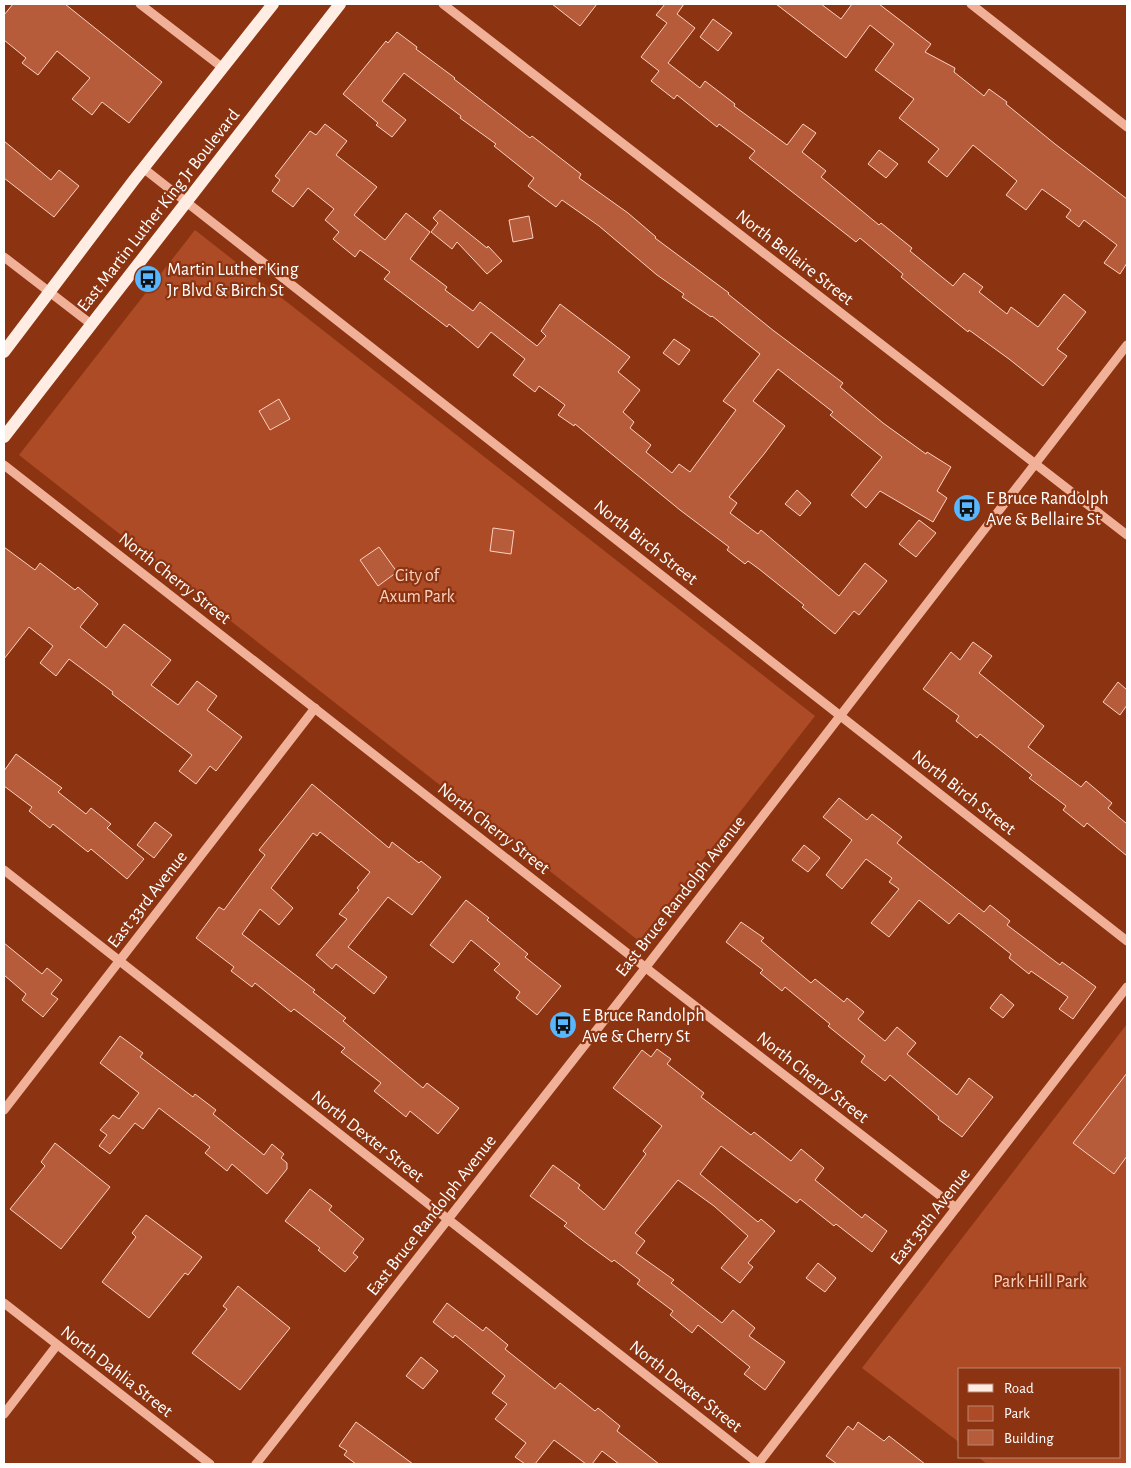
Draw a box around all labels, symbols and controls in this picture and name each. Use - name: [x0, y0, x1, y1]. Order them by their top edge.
- street label: East Martin Luther King Jr Boulevard: [74, 106, 243, 315]
- street label: North Bellaire Street: [732, 207, 857, 309]
- place label: Martin Luther King Jr Blvd & Birch St: [167, 261, 299, 300]
- bus stop icon: Martin Luther King Jr Blvd & Birch St: [133, 264, 163, 294]
- place label: E Bruce Randolph Ave & Bellaire St: [986, 490, 1109, 529]
- bus stop icon: E Bruce Randolph Ave & Bellaire St: [952, 493, 982, 523]
- street label: North Birch Street: [590, 497, 701, 589]
- street label: North Cherry Street: [115, 530, 234, 628]
- park label: City of Axum Park: [379, 567, 456, 606]
- street label: North Birch Street: [908, 747, 1019, 839]
- street label: North Cherry Street: [434, 780, 553, 878]
- street label: East Bruce Randolph Avenue: [613, 813, 749, 980]
- street label: East 33rd Avenue: [105, 848, 191, 951]
- place label: E Bruce Randolph Ave & Cherry St: [582, 1007, 705, 1046]
- bus stop icon: E Bruce Randolph Ave & Cherry St: [548, 1010, 578, 1040]
- street label: North Cherry Street: [753, 1029, 872, 1127]
- street label: North Dexter Street: [308, 1087, 427, 1186]
- street label: East Bruce Randolph Avenue: [364, 1132, 500, 1299]
- street label: East 35th Avenue: [888, 1165, 974, 1268]
- park label: Park Hill Park: [993, 1273, 1088, 1291]
- street label: North Dahlia Street: [57, 1323, 176, 1421]
- street label: North Dexter Street: [626, 1337, 745, 1436]
- legend: [958, 1368, 1121, 1458]
- text: Road: [1004, 1381, 1034, 1396]
- text: Park: [1004, 1406, 1030, 1421]
- text: Building: [1004, 1431, 1054, 1446]

